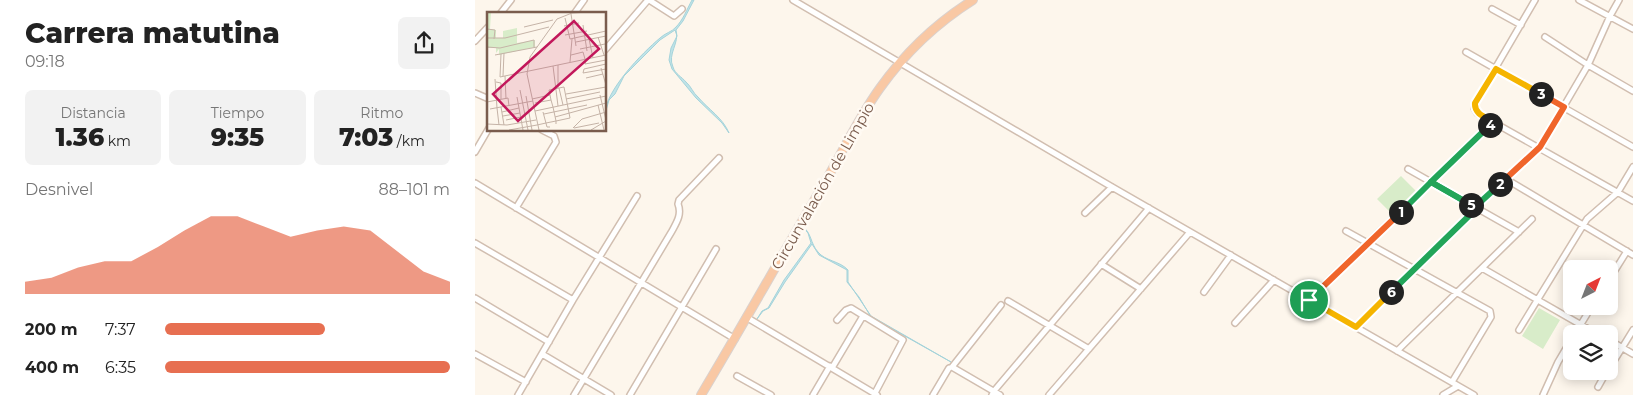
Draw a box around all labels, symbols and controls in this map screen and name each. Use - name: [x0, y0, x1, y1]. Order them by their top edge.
- inset map: [487, 12, 606, 131]
- text: Carrera matutina: [25, 16, 280, 50]
- button: share: [398, 17, 450, 69]
- text: 09:18: [25, 52, 65, 71]
- pin: 3: [1529, 82, 1553, 106]
- text: 3: [1537, 85, 1546, 103]
- street label: Circunvalación de Limpio: [767, 99, 878, 273]
- text: Distancia: [61, 104, 126, 122]
- text: Tiempo: [211, 104, 264, 122]
- text: Ritmo: [360, 104, 403, 122]
- pin: 4: [1477, 112, 1503, 138]
- text: 4: [1486, 116, 1495, 134]
- text: 1.36: [55, 122, 104, 152]
- text: 9:35: [211, 122, 264, 152]
- text: 7:03: [339, 122, 393, 152]
- text: km: [104, 132, 131, 150]
- text: /km: [393, 132, 425, 150]
- pin: 2: [1487, 172, 1513, 196]
- text: 2: [1496, 175, 1505, 193]
- text: Desnivel: [25, 180, 93, 199]
- text: 88–101 m: [379, 180, 450, 199]
- pin: 5: [1459, 192, 1483, 218]
- text: 5: [1467, 196, 1476, 214]
- pin: 1: [1389, 200, 1413, 224]
- text: 1: [1399, 203, 1404, 221]
- north arrow: [1563, 260, 1617, 315]
- map controls: [1563, 260, 1618, 380]
- pin: [1288, 279, 1330, 321]
- pin: 6: [1379, 280, 1403, 304]
- text: 6: [1387, 283, 1396, 301]
- icon: arrive: [1295, 286, 1323, 314]
- text: 200 m: [25, 320, 77, 339]
- text: 7:37: [105, 320, 136, 339]
- button: layers: [1563, 325, 1618, 380]
- text: 400 m: [25, 358, 79, 377]
- text: 6:35: [105, 358, 136, 377]

